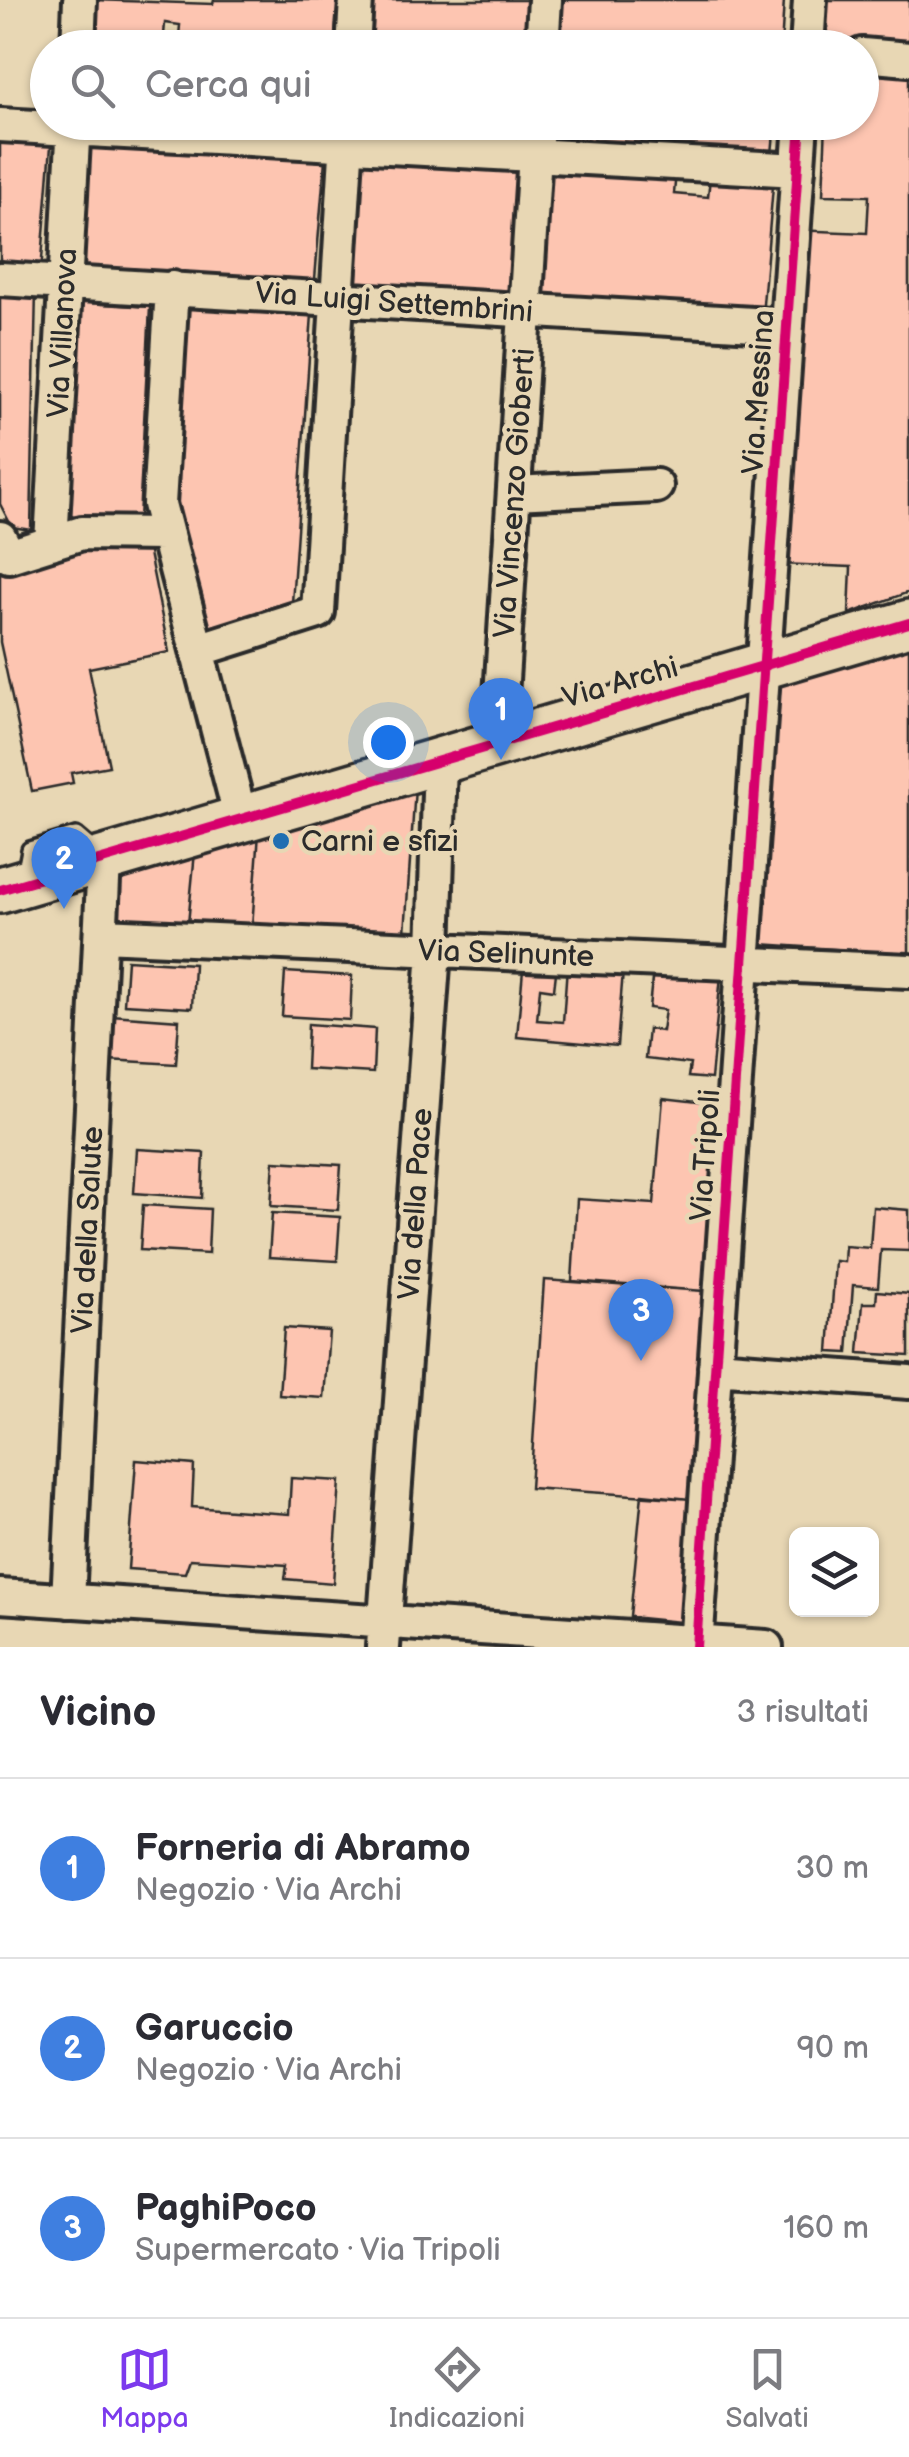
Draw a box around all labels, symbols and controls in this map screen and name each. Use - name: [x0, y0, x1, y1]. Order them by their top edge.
- search box: [30, 30, 879, 140]
- icon: search: [65, 58, 120, 113]
- text: Cerca qui: [145, 63, 312, 108]
- street label: Via Villanova: [41, 247, 85, 419]
- street label: Via Luigi Settembrini: [254, 275, 534, 331]
- street label: Via Messina: [735, 309, 783, 476]
- street label: Via Vincenzo Gioberti: [487, 347, 543, 639]
- street label: Via Archi: [558, 649, 682, 717]
- pin: 1: [468, 678, 534, 760]
- your location: [363, 717, 414, 768]
- place label: Carni e sfizi: [301, 824, 459, 860]
- pin: 2: [32, 826, 96, 909]
- marker: Carni e sfizi: [270, 830, 292, 852]
- street label: Via Selinunte: [417, 933, 595, 975]
- street label: Via Tripoli: [683, 1088, 729, 1222]
- street label: Via della Pace: [391, 1107, 441, 1301]
- street label: Via della Salute: [65, 1125, 111, 1335]
- pin: 3: [608, 1278, 674, 1361]
- map controls: [789, 1527, 879, 1617]
- button: layers: [789, 1527, 879, 1617]
- text: Vicino: [40, 1687, 156, 1738]
- text: 3 risultati: [737, 1693, 869, 1732]
- text: Forneria di Abramo: [135, 1826, 471, 1871]
- text: 1: [66, 1849, 79, 1888]
- text: 30 m: [795, 1849, 869, 1888]
- text: Negozio · Via Archi: [135, 1871, 402, 1910]
- text: Garuccio: [135, 2006, 294, 2051]
- text: 2: [63, 2029, 82, 2068]
- text: 90 m: [797, 2029, 869, 2068]
- text: Negozio · Via Archi: [135, 2051, 402, 2090]
- text: PaghiPoco: [135, 2186, 317, 2231]
- text: 3: [63, 2209, 82, 2248]
- text: 160 m: [783, 2209, 869, 2248]
- text: Supermercato · Via Tripoli: [135, 2231, 501, 2270]
- tab: Mappa: [100, 2342, 189, 2435]
- tab: Indicazioni: [389, 2342, 525, 2435]
- tab: Salvati: [726, 2342, 809, 2435]

